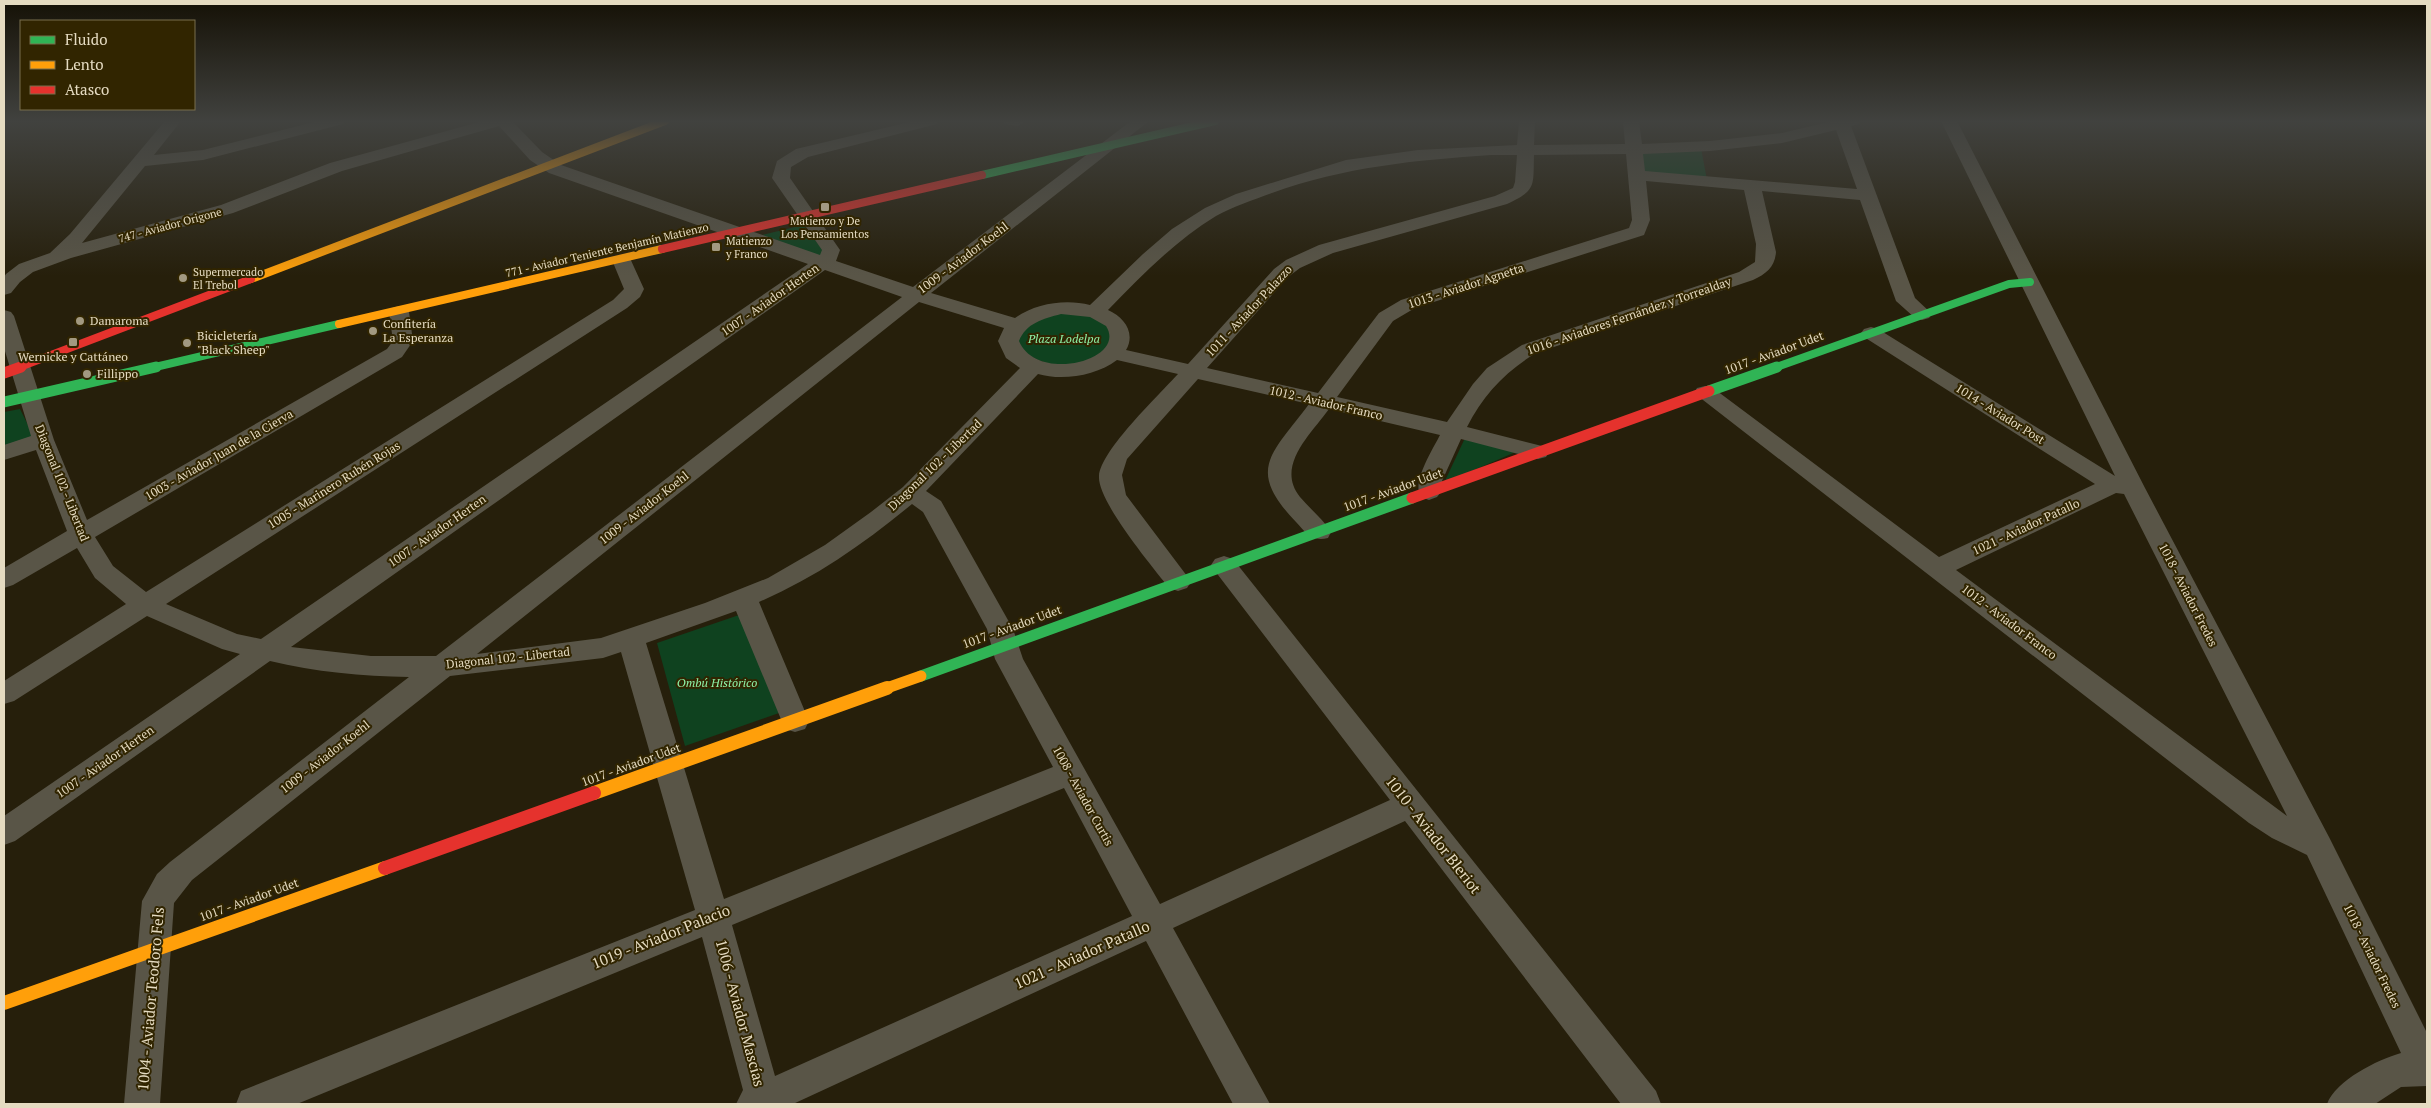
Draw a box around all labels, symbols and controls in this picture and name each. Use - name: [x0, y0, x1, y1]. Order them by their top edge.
- legend: [20, 20, 195, 110]
- text: Fluido: [65, 29, 107, 49]
- text: Lento: [65, 54, 104, 74]
- text: Atasco: [65, 79, 109, 99]
- marker: Matienzo y De Los Pensamientos: [819, 201, 831, 213]
- street label: 747 - Aviador Origone: [117, 204, 224, 246]
- place label: Matienzo y De Los Pensamientos: [781, 214, 869, 241]
- street label: 1009 - Aviador Koehl: [914, 218, 1011, 297]
- street label: 771 - Aviador Teniente Benjamín Matienzo: [504, 220, 710, 280]
- place label: Matienzo y Franco: [725, 234, 772, 261]
- marker: Matienzo y Franco: [710, 241, 722, 253]
- street label: 1007 - Aviador Herten: [718, 260, 822, 339]
- street label: 1013 - Aviador Agnetta: [1406, 260, 1526, 311]
- street label: 1011 - Aviador Palazzo: [1202, 261, 1295, 360]
- place label: Supermercado El Trebol: [193, 265, 263, 292]
- marker: Supermercado El Trebol: [177, 272, 189, 284]
- street label: 1016 - Aviadores Fernández y Torrealday: [1525, 273, 1734, 358]
- place label: Damaroma: [90, 313, 149, 328]
- marker: Damaroma: [74, 315, 86, 327]
- place label: Confitería La Esperanza: [383, 316, 453, 345]
- marker: Confitería La Esperanza: [367, 325, 379, 337]
- street label: 1017 - Aviador Udet: [1722, 327, 1826, 377]
- place label: Bicicletería "Black Sheep": [197, 328, 270, 357]
- park label: Plaza Lodelpa: [1027, 331, 1100, 346]
- marker: Wernicke y Cattáneo: [67, 336, 79, 348]
- marker: Bicicletería "Black Sheep": [181, 337, 193, 349]
- place label: Wernicke y Cattáneo: [18, 349, 128, 364]
- place label: Fillippo: [97, 366, 139, 381]
- marker: Fillippo: [81, 368, 93, 380]
- street label: 1014 - Aviador Post: [1953, 380, 2048, 447]
- street label: 1012 - Aviador Franco: [1268, 382, 1384, 423]
- street label: 1003 - Aviador Juan de la Cierva: [142, 406, 296, 503]
- street label: Diagonal 102 - Libertad: [885, 416, 985, 513]
- street label: Diagonal 102 - Libertad: [32, 422, 93, 544]
- street label: 1005 - Marinero Rubén Rojas: [265, 438, 403, 532]
- street label: 1017 - Aviador Udet: [1341, 464, 1445, 514]
- street label: 1009 - Aviador Koehl: [596, 468, 692, 547]
- street label: 1007 - Aviador Herten: [385, 491, 489, 570]
- street label: 1021 - Aviador Patallo: [1970, 495, 2082, 558]
- street label: 1018 - Aviador Fredes: [2156, 540, 2221, 649]
- street label: 1012 - Aviador Franco: [1959, 581, 2060, 663]
- street label: 1017 - Aviador Udet: [960, 601, 1064, 651]
- street label: Diagonal 102 - Libertad: [445, 643, 571, 671]
- park label: Ombú Histórico: [677, 675, 757, 690]
- street label: 1009 - Aviador Koehl: [277, 717, 373, 796]
- street label: 1007 - Aviador Herten: [53, 722, 157, 801]
- street label: 1017 - Aviador Udet: [579, 739, 683, 789]
- street label: 1008 - Aviador Curtis: [1050, 743, 1117, 848]
- street label: 1010 - Aviador Bleriot: [1381, 771, 1486, 898]
- street label: 1017 - Aviador Udet: [197, 874, 301, 924]
- street label: 1019 - Aviador Palacio: [589, 899, 733, 973]
- street label: 1018 - Aviador Fredes: [2341, 901, 2404, 1010]
- street label: 1004 - Aviador Teodoro Fels: [132, 906, 168, 1092]
- street label: 1021 - Aviador Patallo: [1011, 915, 1152, 993]
- street label: 1006 - Aviador Mascías: [712, 937, 770, 1089]

